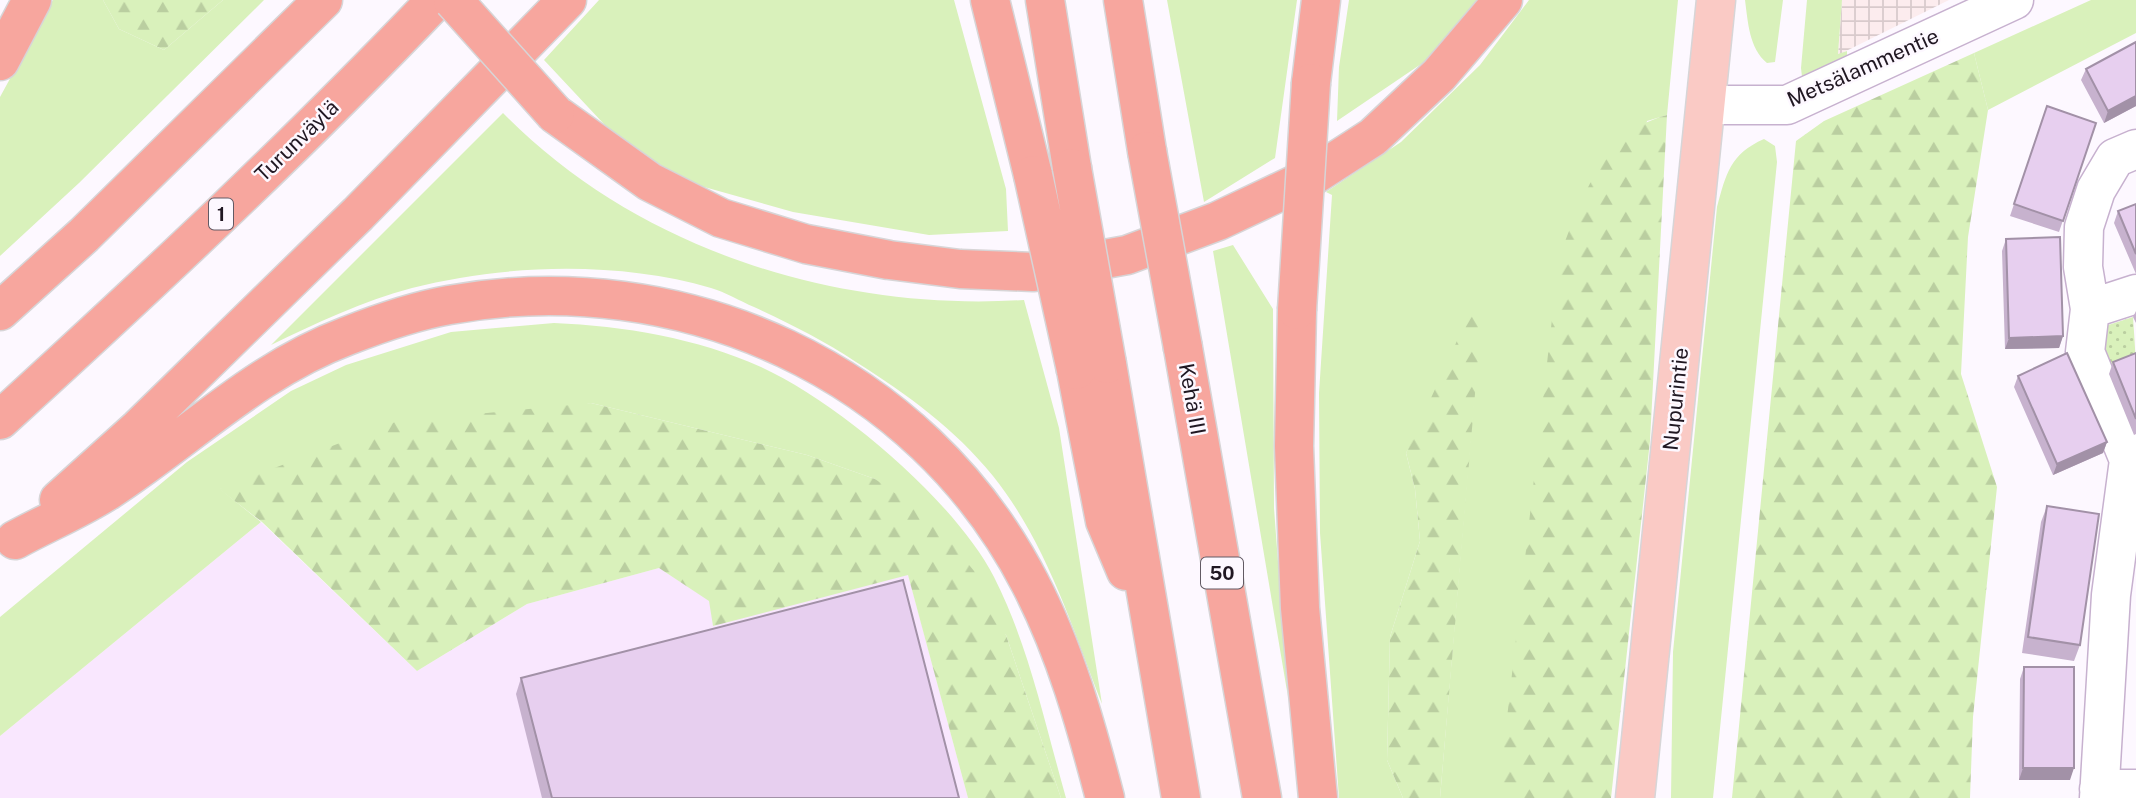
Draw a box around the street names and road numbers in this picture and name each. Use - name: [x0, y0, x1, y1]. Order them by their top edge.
- street label: Metsälammentie: [1783, 23, 1942, 112]
- street label: Turunväylä: [250, 95, 344, 187]
- road number: 1: [209, 198, 233, 230]
- street label: Nupurintie: [1658, 346, 1693, 452]
- street label: Kehä III: [1174, 361, 1211, 437]
- road number: 50: [1201, 558, 1243, 588]

